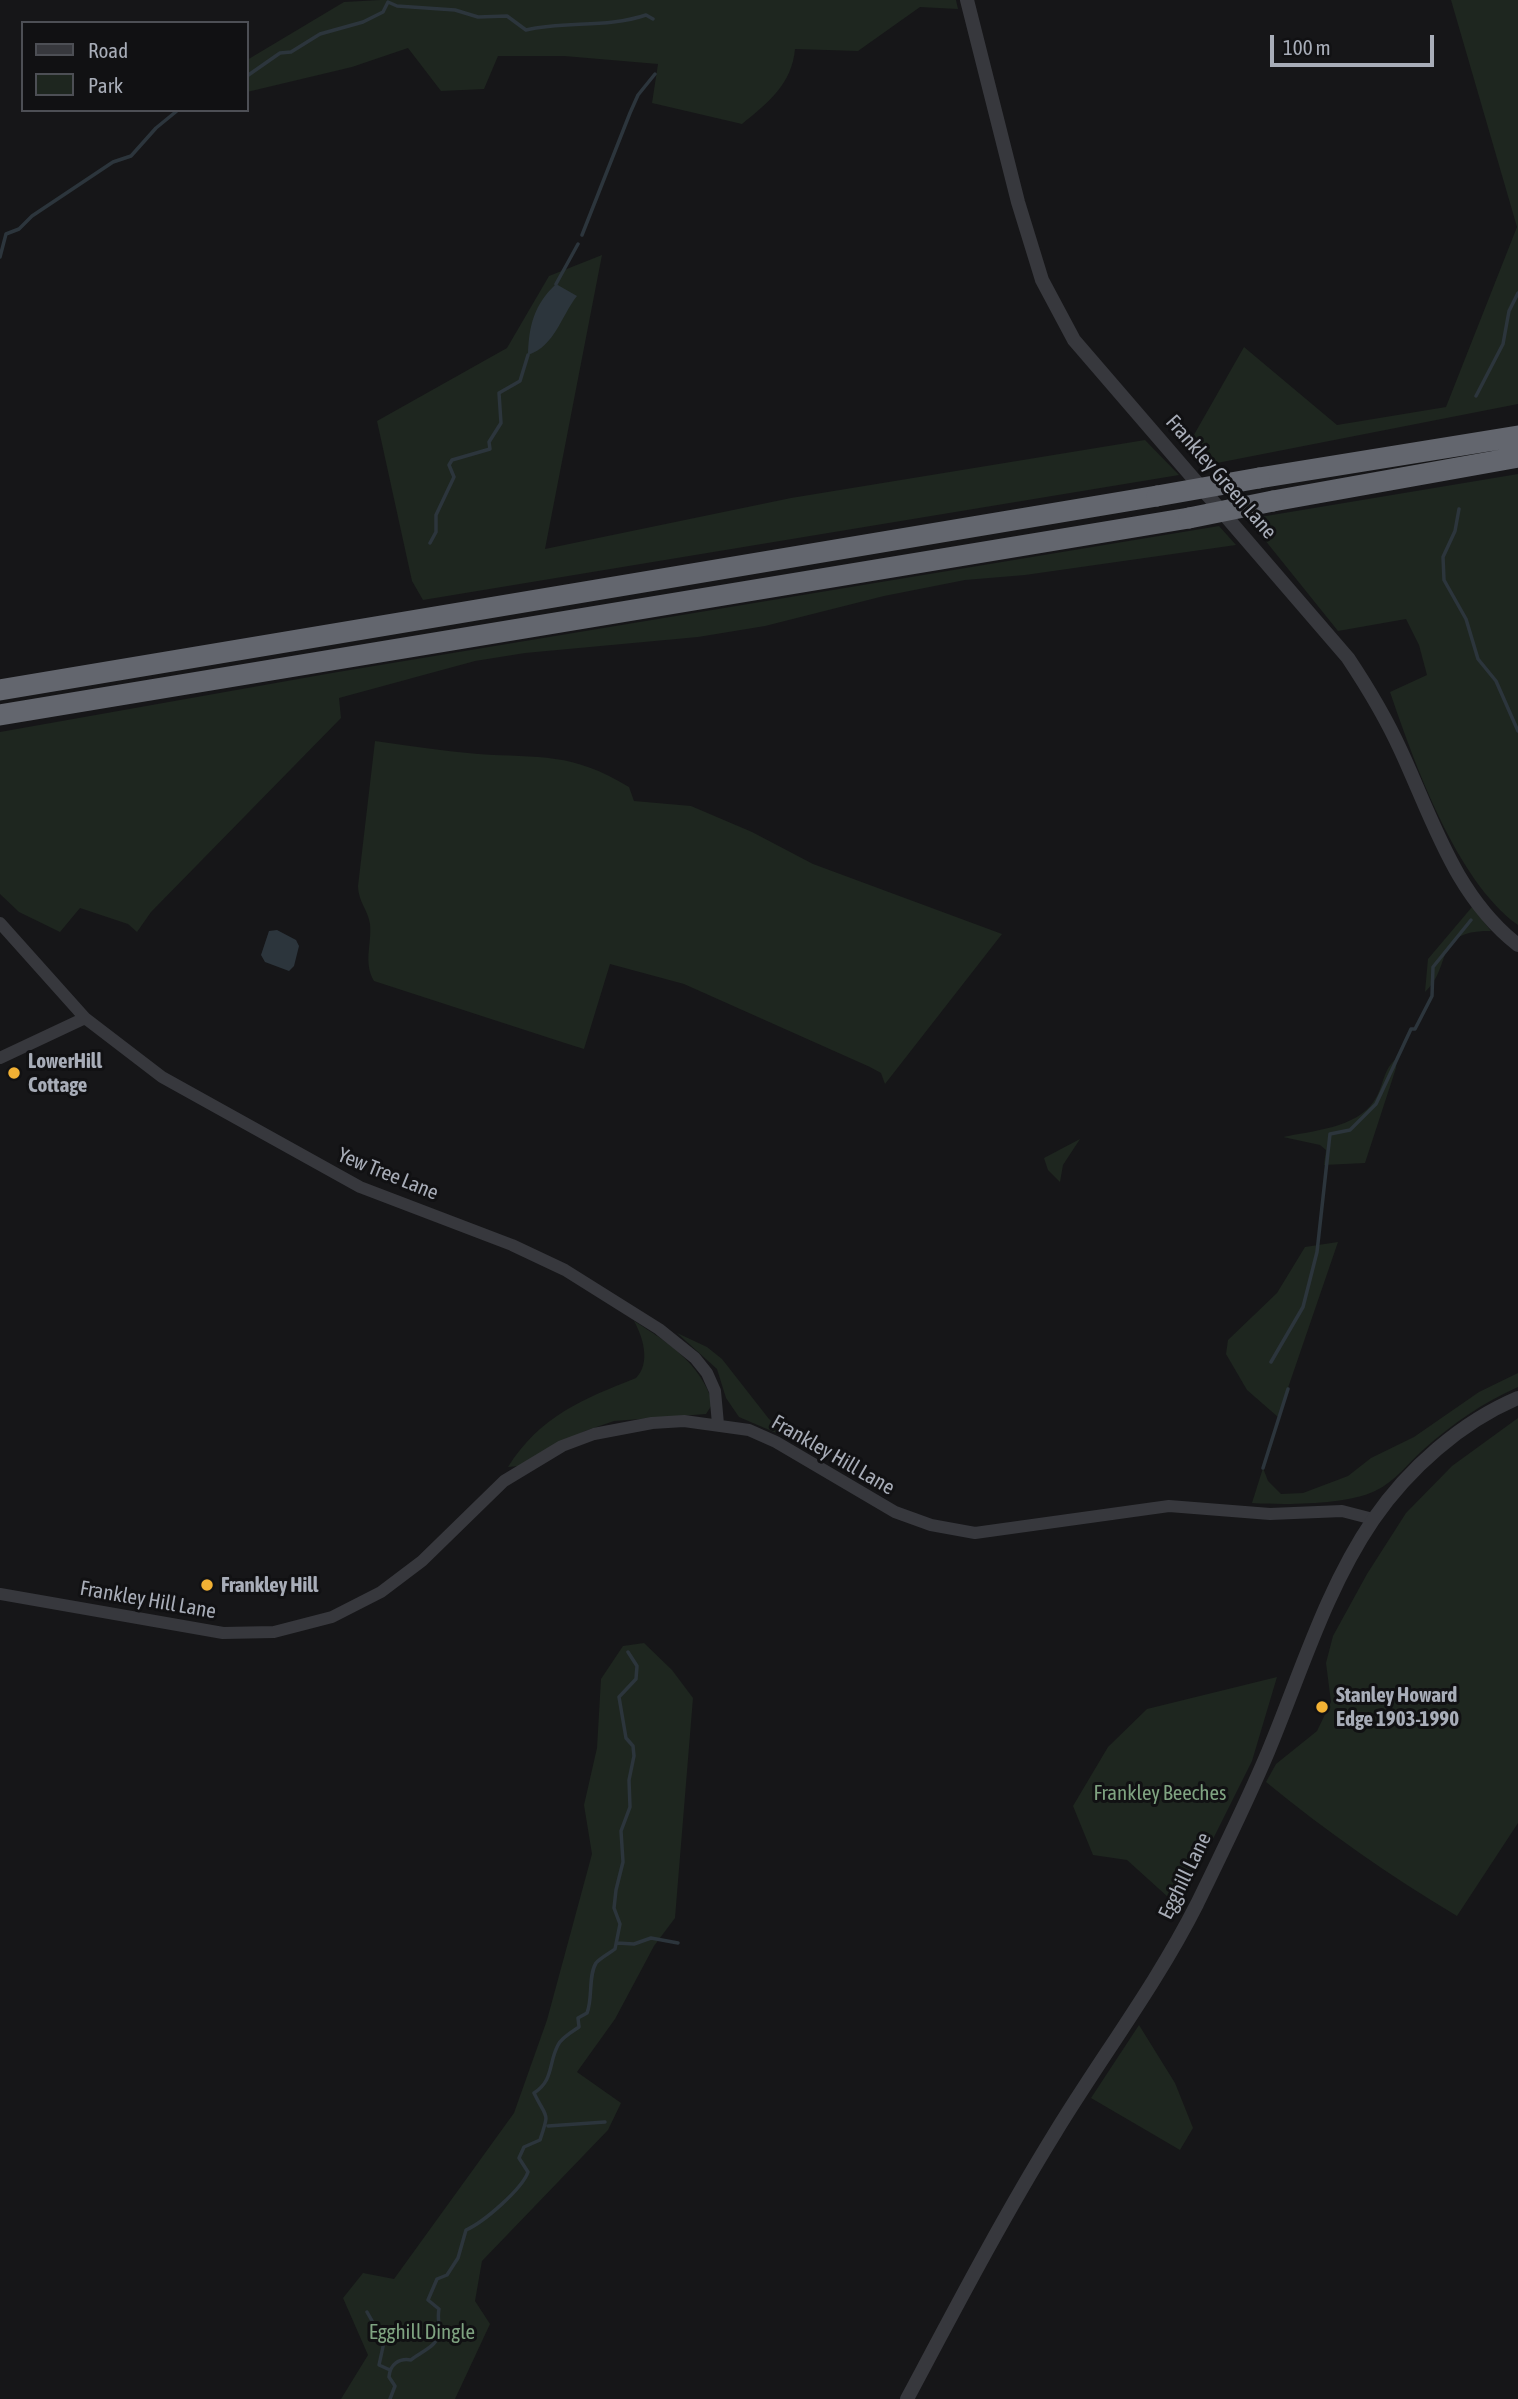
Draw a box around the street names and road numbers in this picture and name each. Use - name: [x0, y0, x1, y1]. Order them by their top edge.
- street label: Frankley Green Lane: [1160, 410, 1282, 544]
- street label: Yew Tree Lane: [334, 1142, 442, 1206]
- street label: Frankley Hill Lane: [767, 1410, 899, 1500]
- street label: Frankley Hill Lane: [78, 1576, 218, 1624]
- street label: Egghill Lane: [1153, 1829, 1217, 1923]

